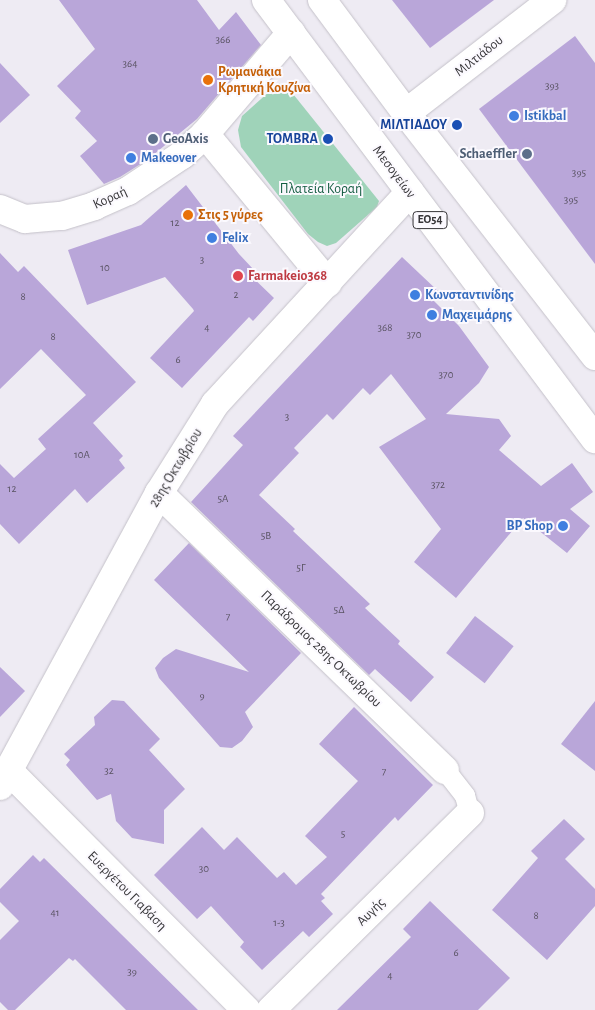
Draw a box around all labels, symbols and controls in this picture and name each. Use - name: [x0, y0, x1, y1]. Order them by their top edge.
- street label: Μιλτιάδου: [451, 32, 507, 80]
- house number: 366: [216, 33, 230, 47]
- house number: 364: [123, 57, 137, 71]
- place label: Ρωμανάκια Κρητική Κουζίνα: [218, 64, 311, 96]
- marker: Ρωμανάκια Κρητική Κουζίνα: [202, 74, 214, 86]
- house number: 393: [545, 79, 559, 93]
- place label: Istikbal: [524, 108, 566, 124]
- marker: Istikbal: [508, 110, 520, 122]
- place label: ΜΙΛΤΙΑΔΟΥ: [380, 117, 447, 133]
- marker: ΜΙΛΤΙΑΔΟΥ: [451, 119, 463, 131]
- place label: GeoAxis: [163, 131, 208, 147]
- place label: TOMBRA: [266, 131, 318, 147]
- marker: GeoAxis: [147, 133, 159, 145]
- marker: TOMBRA: [322, 133, 334, 145]
- street label: Μεσογείων: [369, 142, 419, 202]
- place label: Schaeffler: [460, 146, 517, 162]
- marker: Schaeffler: [521, 148, 533, 160]
- place label: Makeover: [141, 150, 196, 166]
- marker: Makeover: [125, 152, 137, 164]
- house number: 395: [572, 166, 586, 180]
- park label: Πλατεία Κοραή: [280, 181, 362, 197]
- street label: Κοραή: [90, 183, 130, 213]
- house number: 395: [564, 193, 578, 207]
- place label: Στις 5 γύρες: [198, 207, 263, 223]
- marker: Στις 5 γύρες: [182, 209, 194, 221]
- road number: ΕΟ54: [412, 210, 448, 230]
- house number: 12: [171, 216, 179, 230]
- place label: Felix: [222, 230, 248, 246]
- marker: Felix: [206, 232, 218, 244]
- house number: 3: [200, 253, 204, 267]
- house number: 10: [100, 261, 110, 275]
- place label: Farmakeio368: [248, 268, 327, 284]
- marker: Farmakeio368: [232, 270, 244, 282]
- place label: Κωνσταντινίδης: [425, 287, 514, 303]
- house number: 2: [233, 288, 239, 302]
- marker: Κωνσταντινίδης: [409, 289, 421, 301]
- house number: 8: [20, 290, 26, 304]
- place label: Μαχειμάρης: [442, 307, 512, 323]
- marker: Μαχειμάρης: [426, 309, 438, 321]
- house number: 4: [204, 321, 210, 335]
- house number: 368: [378, 321, 392, 335]
- house number: 370: [407, 328, 421, 342]
- house number: 8: [50, 330, 56, 344]
- house number: 6: [175, 353, 181, 367]
- house number: 370: [439, 368, 453, 382]
- house number: 3: [285, 410, 289, 424]
- street label: 28ης Οκτωβρίου: [146, 426, 206, 510]
- house number: 10Α: [74, 448, 90, 462]
- house number: 372: [431, 478, 445, 492]
- house number: 12: [8, 482, 16, 496]
- house number: 5Α: [218, 492, 228, 506]
- place label: BP Shop: [507, 518, 553, 534]
- marker: BP Shop: [557, 520, 569, 532]
- house number: 5Β: [261, 529, 271, 543]
- house number: 5Γ: [296, 561, 306, 575]
- street label: Παράδρομος 28ης Οκτωβρίου: [257, 587, 385, 711]
- house number: 5Δ: [334, 603, 344, 617]
- house number: 7: [226, 610, 230, 624]
- house number: 9: [199, 689, 205, 703]
- house number: 32: [104, 764, 114, 778]
- house number: 7: [382, 765, 386, 779]
- house number: 5: [341, 827, 345, 841]
- street label: Ευεργέτου Γιαβάση: [84, 848, 170, 934]
- house number: 30: [199, 862, 209, 876]
- street label: Αυγής: [353, 894, 389, 930]
- house number: 41: [50, 906, 60, 920]
- house number: 8: [533, 909, 539, 923]
- house number: 1-3: [273, 916, 285, 930]
- house number: 6: [453, 946, 459, 960]
- house number: 39: [127, 965, 137, 979]
- house number: 4: [387, 969, 393, 983]

